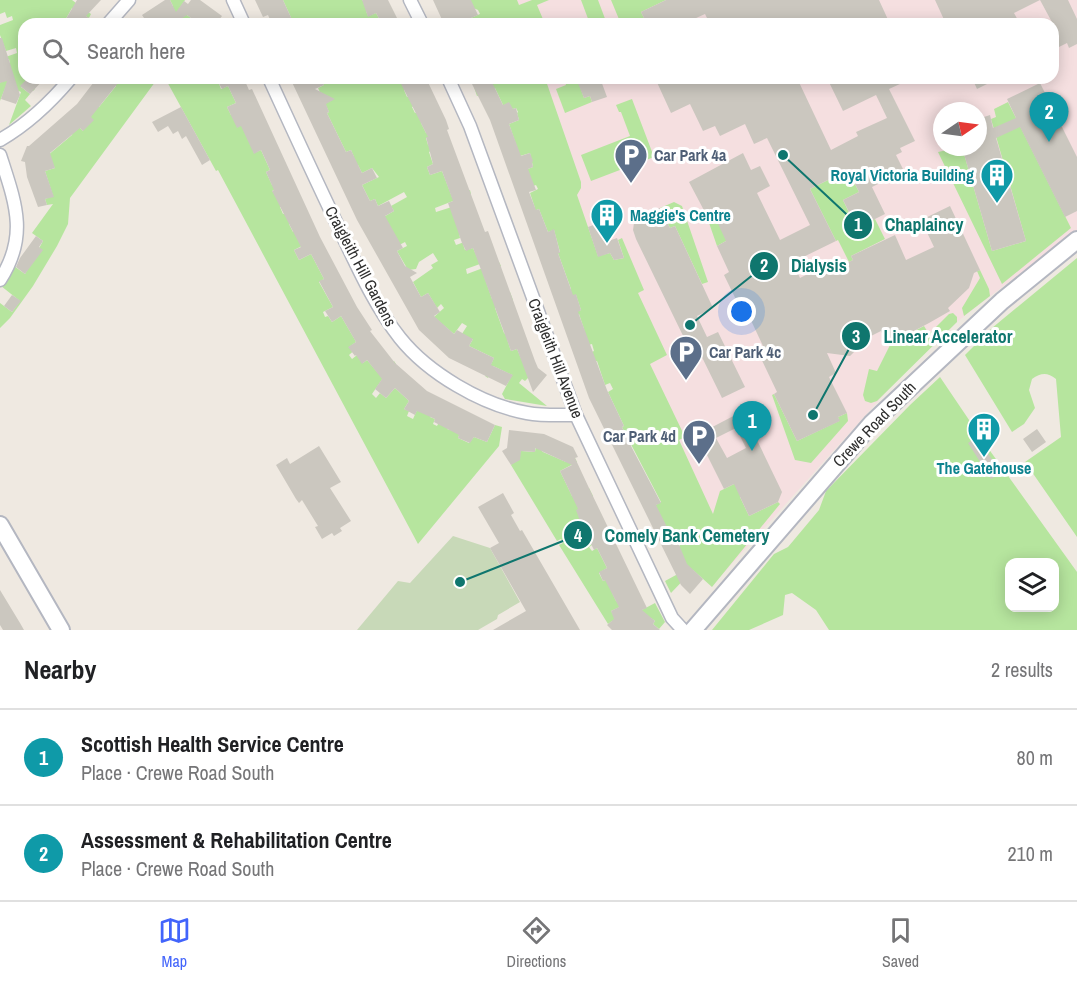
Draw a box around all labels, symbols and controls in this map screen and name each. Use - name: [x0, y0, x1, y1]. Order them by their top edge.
- search box: [18, 18, 1059, 84]
- icon: search: [39, 35, 72, 68]
- text: Search here: [87, 36, 185, 66]
- pin: 2: [1030, 92, 1068, 142]
- north arrow: [933, 102, 987, 156]
- parking icon: Car Park 4a: [613, 137, 649, 184]
- place label: Car Park 4a: [654, 144, 727, 166]
- building icon: Royal Victoria Building: [979, 157, 1015, 204]
- place label: Royal Victoria Building: [831, 164, 974, 186]
- building icon: Maggie's Centre: [589, 197, 625, 244]
- street label: Craigleith Hill Gardens: [320, 202, 402, 330]
- place label: Maggie's Centre: [630, 204, 731, 226]
- callout: Chaplaincy: [843, 207, 976, 243]
- text: 1: [854, 212, 863, 237]
- text: Chaplaincy: [885, 212, 964, 237]
- callout: Dialysis: [749, 248, 859, 284]
- text: 2: [760, 253, 768, 278]
- text: Dialysis: [791, 253, 847, 278]
- street label: Craigleith Hill Avenue: [523, 295, 589, 421]
- your location: [727, 297, 756, 326]
- callout: Linear Accelerator: [841, 318, 1025, 354]
- text: 3: [852, 324, 860, 349]
- text: Linear Accelerator: [883, 324, 1013, 349]
- parking icon: Car Park 4c: [668, 334, 704, 381]
- place label: Car Park 4c: [709, 341, 781, 363]
- street label: Crewe Road South: [828, 376, 920, 472]
- pin: 1: [732, 402, 771, 451]
- building icon: The Gatehouse: [966, 411, 1002, 458]
- parking icon: Car Park 4d: [681, 418, 717, 465]
- place label: Car Park 4d: [603, 425, 676, 447]
- place label: The Gatehouse: [937, 457, 1031, 479]
- callout: Comely Bank Cemetery: [563, 517, 782, 553]
- text: 4: [574, 523, 583, 548]
- text: Comely Bank Cemetery: [605, 523, 770, 548]
- map controls: [1005, 558, 1059, 612]
- button: layers: [1005, 558, 1059, 612]
- text: Nearby: [24, 652, 96, 687]
- text: 2 results: [991, 656, 1053, 683]
- text: Scottish Health Service Centre: [81, 729, 344, 759]
- text: 1: [39, 744, 48, 771]
- text: 80 m: [1017, 744, 1053, 771]
- text: Place · Crewe Road South: [81, 759, 274, 786]
- text: Assessment & Rehabilitation Centre: [81, 825, 392, 855]
- text: 2: [39, 840, 48, 867]
- text: 210 m: [1007, 840, 1053, 867]
- text: Place · Crewe Road South: [81, 855, 274, 882]
- tab: Map: [158, 914, 191, 972]
- tab: Directions: [506, 914, 566, 972]
- tab: Saved: [882, 914, 919, 972]

